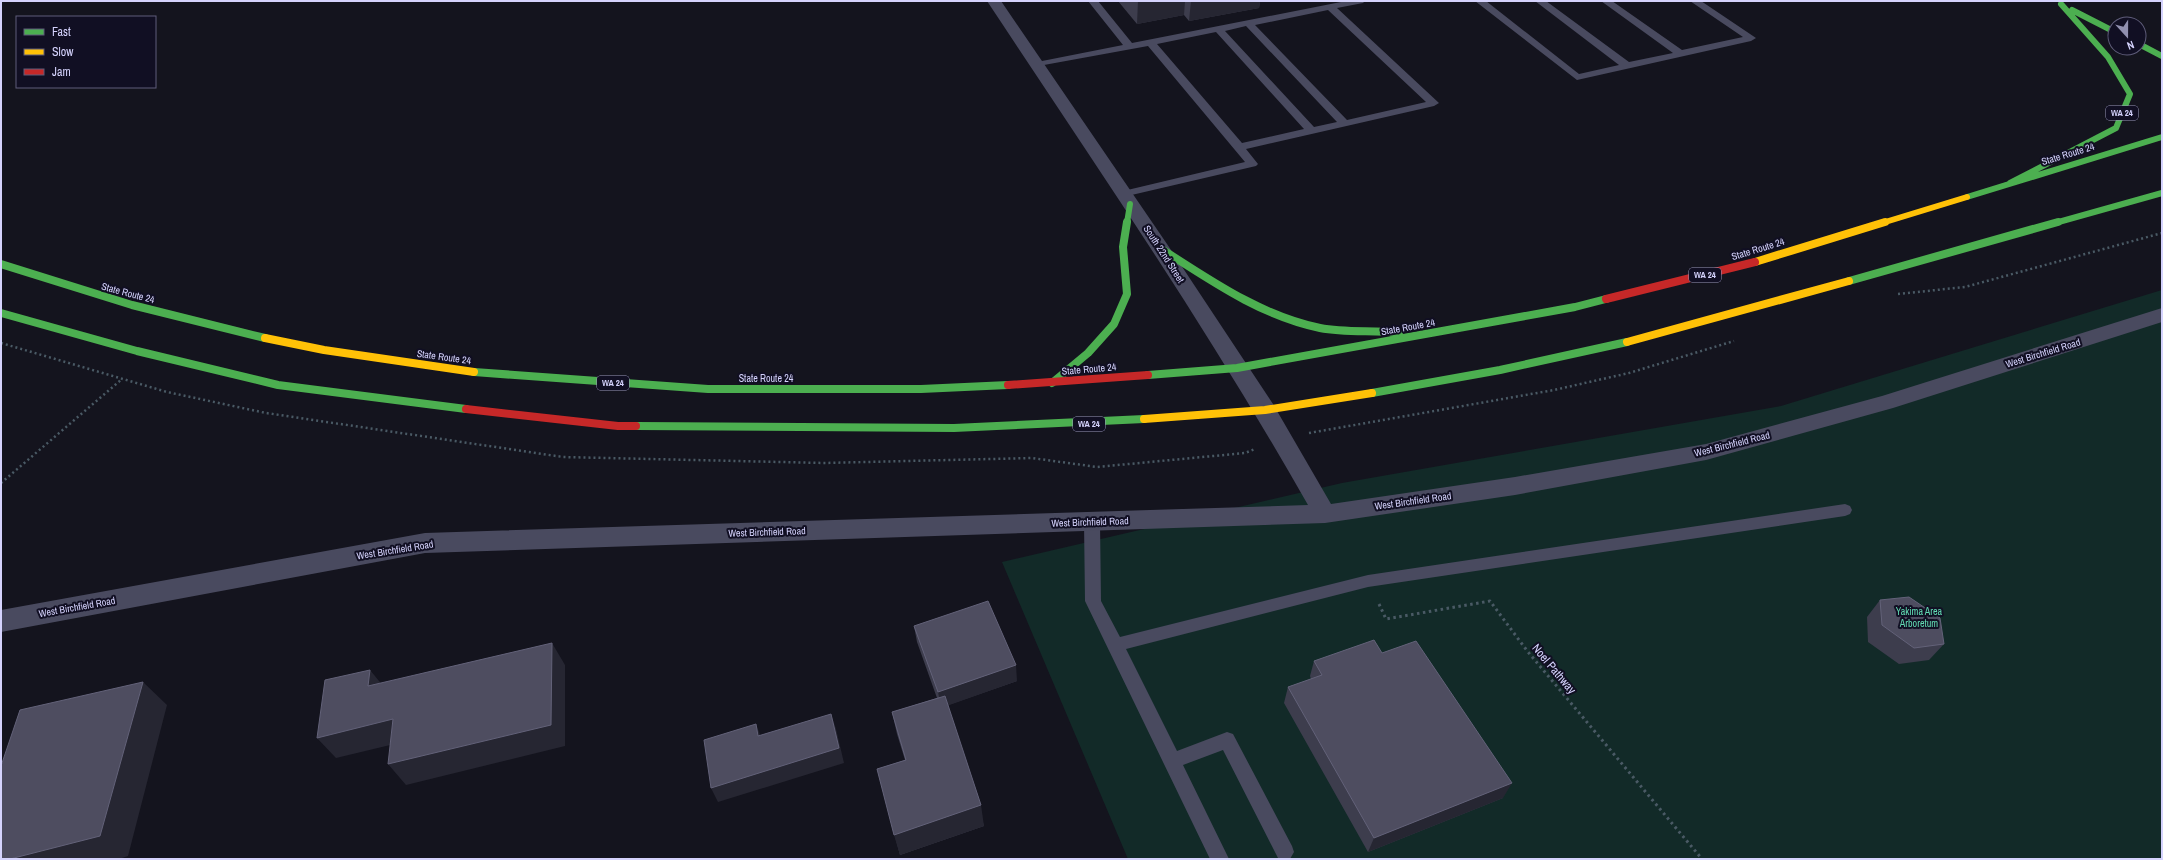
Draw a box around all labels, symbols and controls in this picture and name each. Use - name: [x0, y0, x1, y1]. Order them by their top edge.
- legend: [16, 16, 156, 88]
- north arrow: [2107, 16, 2147, 56]
- text: Fast: [52, 24, 71, 40]
- text: N: [2125, 38, 2136, 53]
- text: Slow: [52, 44, 74, 60]
- text: Jam: [52, 64, 71, 80]
- road number: WA 24: [2106, 106, 2138, 120]
- street label: State Route 24: [2040, 140, 2096, 168]
- street label: South 22nd Street: [1141, 223, 1188, 286]
- street label: State Route 24: [1730, 235, 1786, 263]
- road number: WA 24: [1689, 268, 1721, 282]
- street label: State Route 24: [100, 280, 157, 306]
- street label: State Route 24: [1380, 316, 1436, 338]
- street label: West Birchfield Road: [2004, 335, 2082, 371]
- street label: State Route 24: [416, 347, 472, 367]
- street label: State Route 24: [1061, 360, 1117, 378]
- street label: State Route 24: [739, 372, 794, 385]
- road number: WA 24: [597, 376, 629, 390]
- road number: WA 24: [1073, 417, 1105, 431]
- street label: West Birchfield Road: [1693, 428, 1771, 460]
- street label: West Birchfield Road: [1374, 489, 1452, 513]
- street label: West Birchfield Road: [1051, 514, 1129, 530]
- street label: West Birchfield Road: [728, 524, 806, 540]
- street label: West Birchfield Road: [356, 538, 434, 562]
- street label: West Birchfield Road: [38, 594, 116, 620]
- park label: Yakima Area Arboretum: [1896, 605, 1943, 630]
- street label: Noel Pathway: [1528, 641, 1580, 697]

